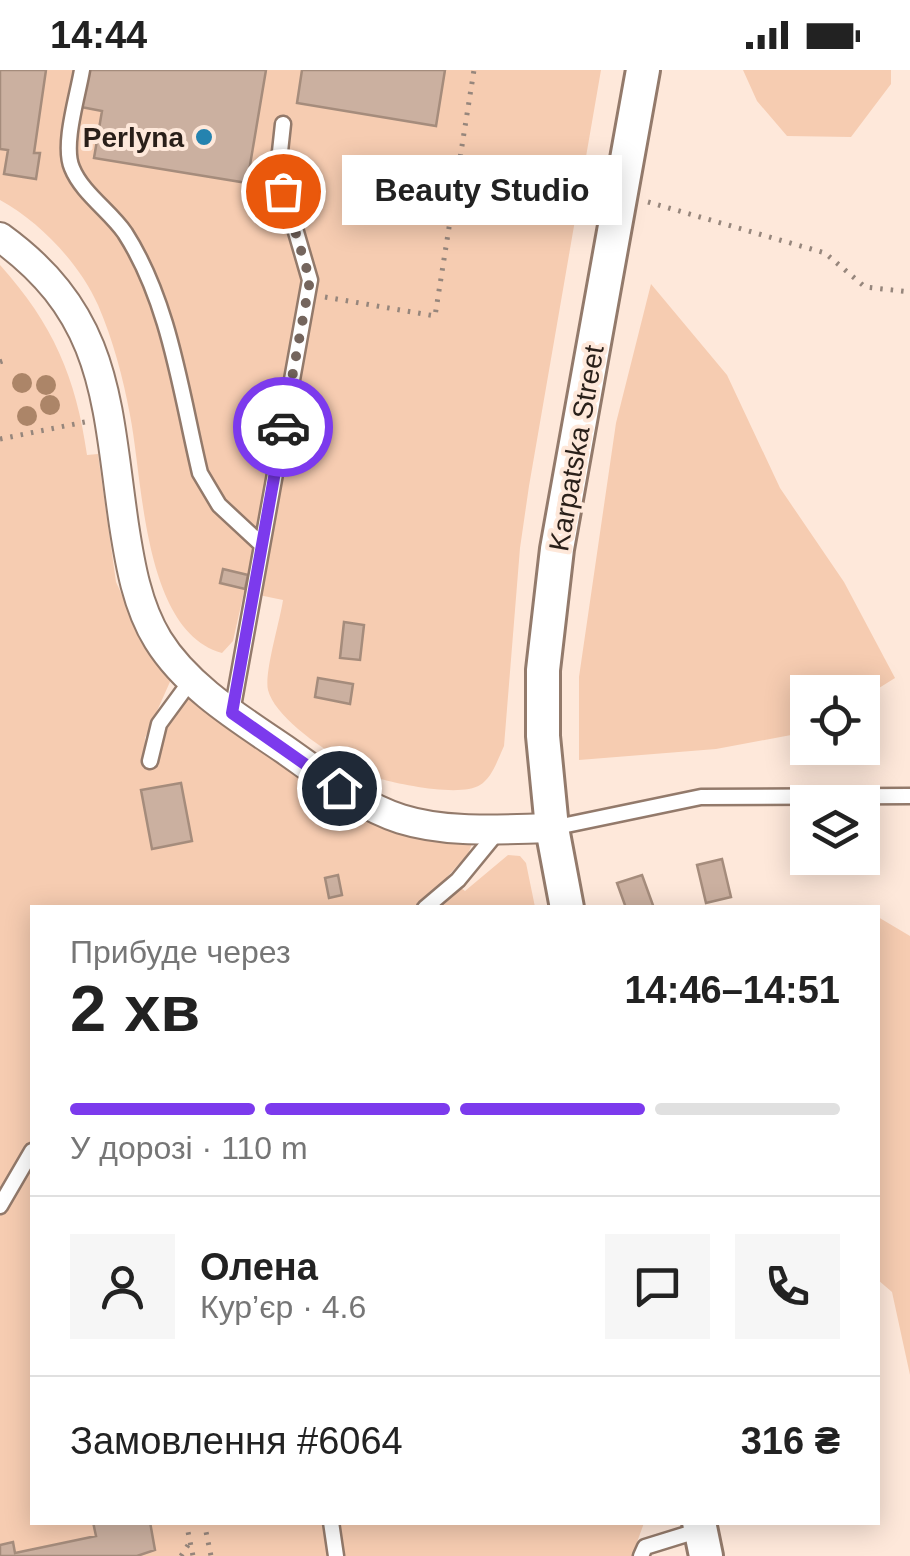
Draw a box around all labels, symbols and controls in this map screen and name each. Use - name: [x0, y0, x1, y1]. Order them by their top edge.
- text: 14:44: [50, 14, 147, 56]
- place label: Perlyna: [83, 122, 184, 153]
- marker: Perlyna: [193, 126, 215, 148]
- pin: [241, 149, 326, 234]
- callout: Beauty Studio: [343, 156, 623, 226]
- icon: bag: [256, 164, 311, 219]
- text: Beauty Studio: [374, 172, 590, 208]
- street label: Karpatska Street: [543, 342, 610, 553]
- courier: [233, 377, 333, 477]
- icon: car: [256, 400, 311, 455]
- map controls: [790, 675, 880, 875]
- button: locate: [790, 675, 880, 765]
- pin: [297, 746, 382, 831]
- icon: home: [312, 761, 367, 816]
- button: layers: [790, 785, 880, 875]
- text: Прибуде через: [70, 934, 291, 970]
- text: 14:46–14:51: [624, 969, 840, 1011]
- text: 2 хв: [70, 972, 200, 1045]
- text: У дорозі · 110 m: [70, 1130, 308, 1166]
- button: person: [70, 1234, 175, 1339]
- button: chat: [605, 1234, 710, 1339]
- button: phone: [735, 1234, 840, 1339]
- text: Олена: [200, 1246, 318, 1288]
- text: Кур’єр · 4.6: [200, 1289, 366, 1325]
- text: Замовлення #6064: [70, 1420, 403, 1462]
- text: 316 ₴: [741, 1420, 840, 1462]

